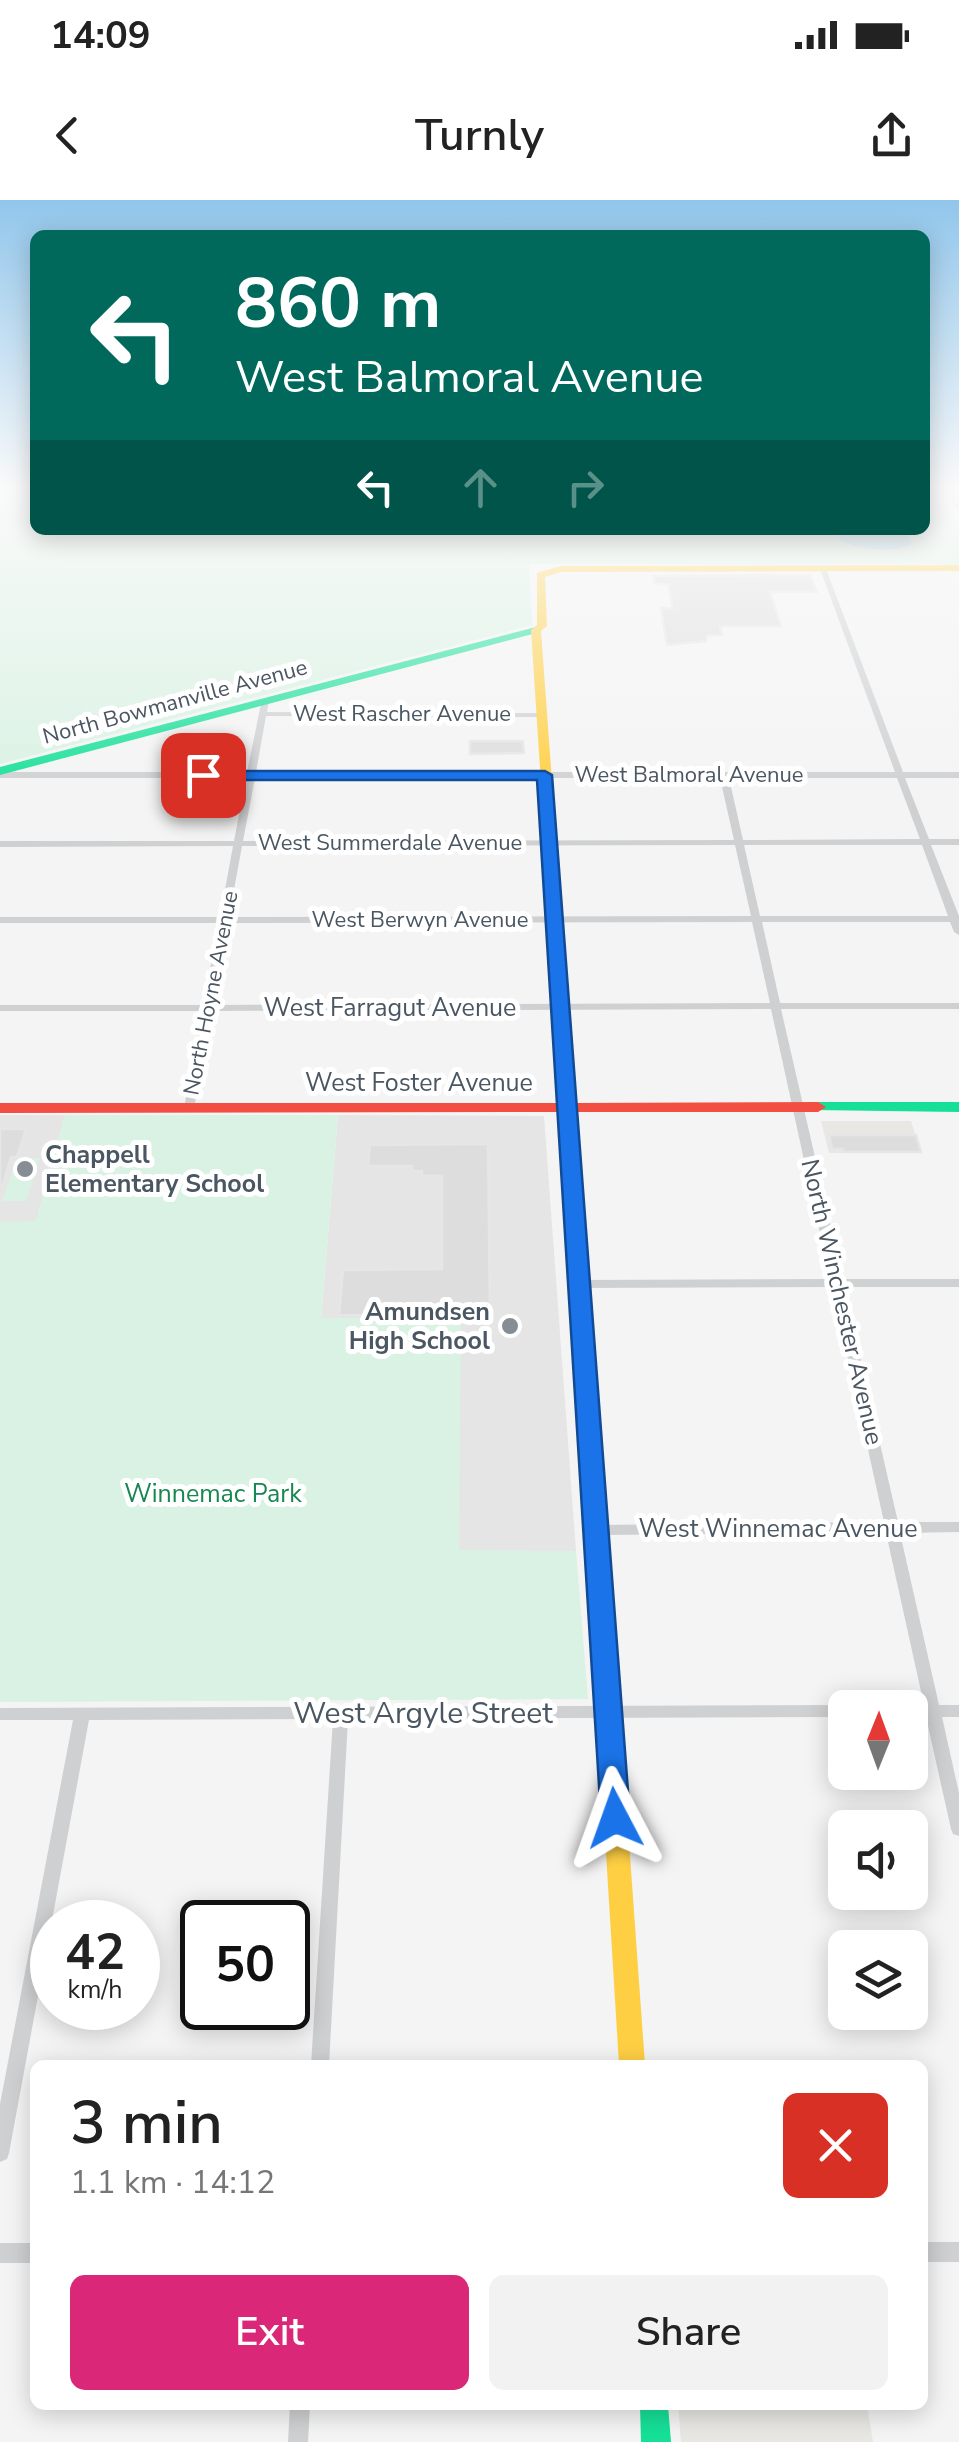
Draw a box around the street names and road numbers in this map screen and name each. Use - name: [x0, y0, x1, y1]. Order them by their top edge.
- street label: North Bowmanville Avenue: [39, 652, 311, 752]
- street label: West Rascher Avenue: [293, 699, 511, 729]
- street label: West Balmoral Avenue: [574, 760, 804, 790]
- street label: West Summerdale Avenue: [258, 828, 522, 858]
- street label: North Hoyne Avenue: [176, 888, 246, 1098]
- street label: West Berwyn Avenue: [312, 905, 528, 935]
- street label: West Farragut Avenue: [264, 991, 516, 1025]
- street label: West Foster Avenue: [305, 1066, 533, 1100]
- street label: North Winchester Avenue: [793, 1156, 891, 1448]
- street label: West Winnemac Avenue: [638, 1512, 918, 1546]
- street label: West Argyle Street: [293, 1693, 553, 1734]

